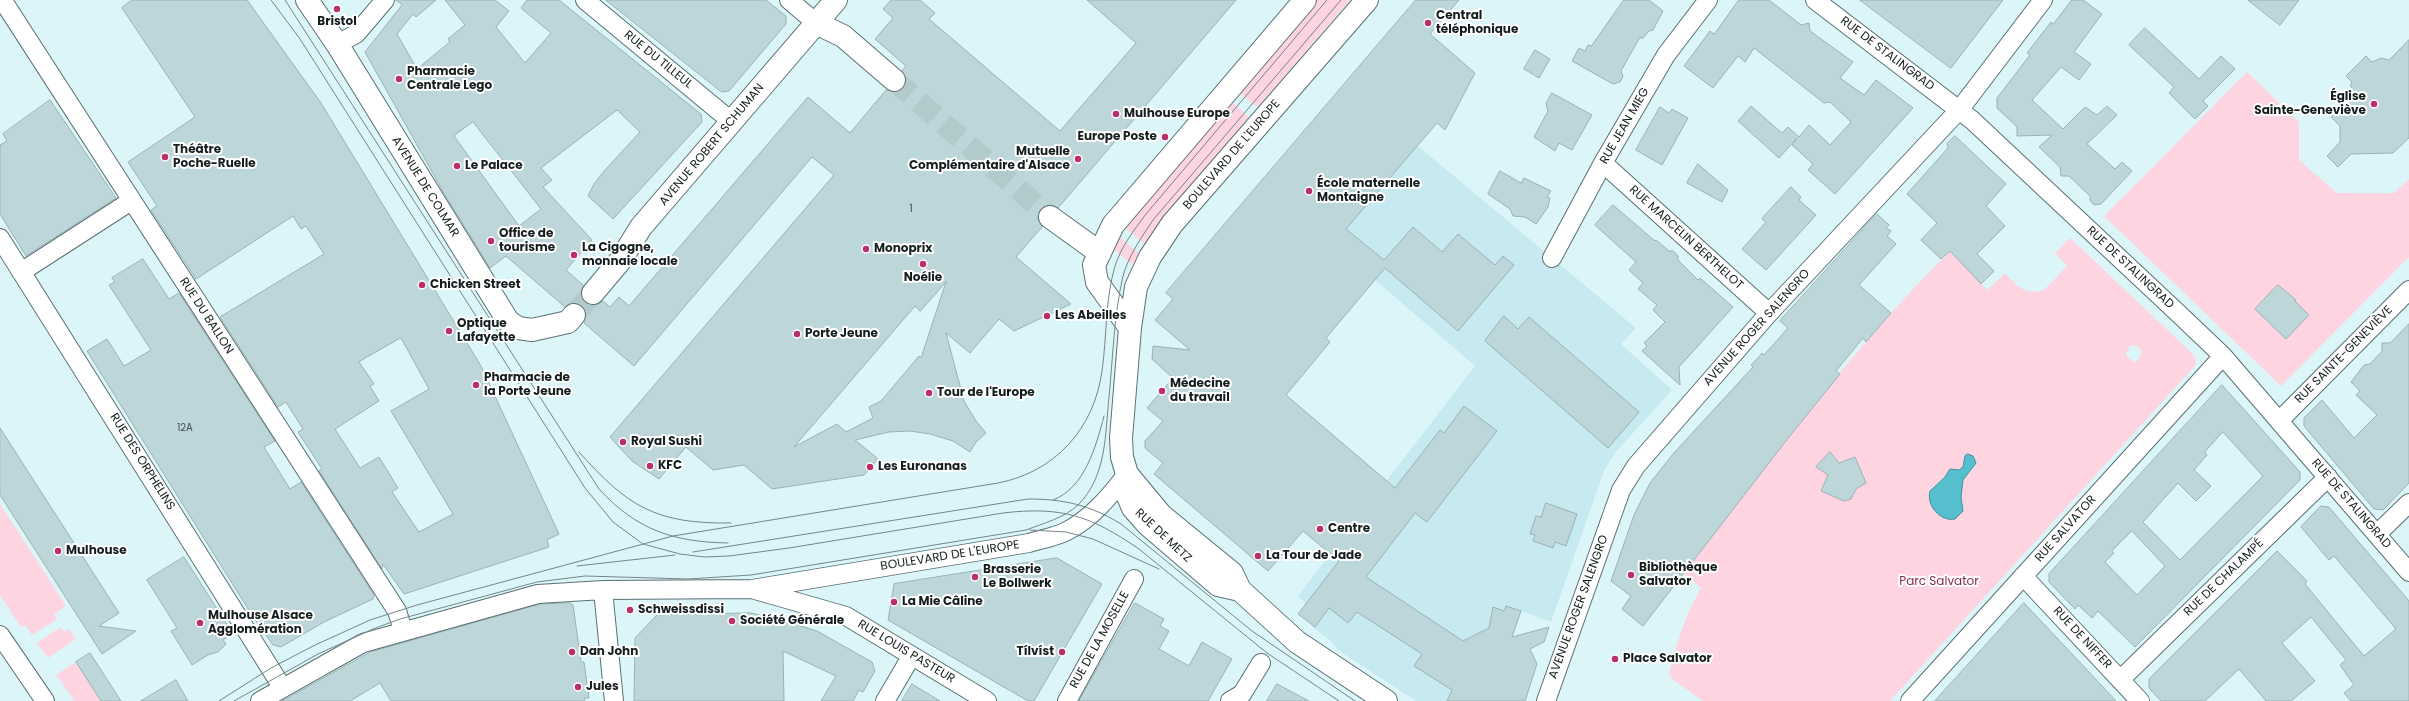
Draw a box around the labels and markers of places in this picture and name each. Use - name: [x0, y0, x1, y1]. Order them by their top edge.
- marker: Bristol: [332, 4, 342, 14]
- place label: Central téléphonique: [1436, 9, 1518, 37]
- place label: Bristol: [317, 15, 357, 29]
- marker: Central téléphonique: [1423, 18, 1433, 28]
- place label: Pharmacie Centrale Lego: [407, 65, 492, 93]
- marker: Pharmacie Centrale Lego: [394, 74, 404, 84]
- place label: Église Sainte-Geneviève: [2254, 90, 2366, 118]
- marker: Église Sainte-Geneviève: [2369, 99, 2379, 109]
- place label: Mulhouse Europe: [1124, 107, 1230, 121]
- marker: Mulhouse Europe: [1111, 109, 1121, 119]
- place label: Europe Poste: [1077, 130, 1157, 144]
- marker: Europe Poste: [1160, 132, 1170, 142]
- place label: Théâtre Poche-Ruelle: [173, 143, 256, 171]
- place label: Mutuelle Complémentaire d'Alsace: [909, 145, 1070, 173]
- marker: Théâtre Poche-Ruelle: [160, 152, 170, 162]
- marker: Mutuelle Complémentaire d'Alsace: [1073, 154, 1083, 164]
- place label: Le Palace: [465, 159, 523, 173]
- marker: Le Palace: [452, 161, 462, 171]
- place label: École maternelle Montaigne: [1317, 177, 1420, 205]
- marker: École maternelle Montaigne: [1304, 186, 1314, 196]
- place label: Office de tourisme: [499, 227, 555, 255]
- marker: Office de tourisme: [486, 236, 496, 246]
- place label: La Cigogne, monnaie locale: [582, 241, 678, 269]
- place label: Monoprix: [874, 242, 932, 256]
- marker: Monoprix: [861, 244, 871, 254]
- marker: La Cigogne, monnaie locale: [569, 250, 579, 260]
- marker: Noélie: [918, 259, 928, 269]
- place label: Noélie: [904, 271, 942, 285]
- place label: Chicken Street: [430, 278, 521, 292]
- marker: Chicken Street: [417, 280, 427, 290]
- place label: Les Abeilles: [1055, 309, 1126, 323]
- marker: Les Abeilles: [1042, 311, 1052, 321]
- place label: Optique Lafayette: [457, 317, 515, 345]
- marker: Optique Lafayette: [444, 326, 454, 336]
- place label: Porte Jeune: [805, 327, 878, 341]
- marker: Porte Jeune: [792, 329, 802, 339]
- place label: Pharmacie de la Porte Jeune: [484, 371, 571, 399]
- place label: Médecine du travail: [1170, 377, 1230, 405]
- marker: Pharmacie de la Porte Jeune: [471, 380, 481, 390]
- place label: Tour de l'Europe: [937, 386, 1035, 400]
- marker: Médecine du travail: [1157, 386, 1167, 396]
- marker: Tour de l'Europe: [924, 388, 934, 398]
- place label: Royal Sushi: [631, 435, 702, 449]
- marker: Royal Sushi: [618, 437, 628, 447]
- place label: KFC: [658, 459, 682, 473]
- place label: Les Euronanas: [878, 460, 967, 474]
- marker: KFC: [645, 461, 655, 471]
- marker: Les Euronanas: [865, 462, 875, 472]
- place label: Centre: [1328, 522, 1370, 536]
- marker: Centre: [1315, 524, 1325, 534]
- place label: Mulhouse: [66, 544, 127, 558]
- marker: Mulhouse: [53, 546, 63, 556]
- place label: La Tour de Jade: [1266, 549, 1362, 563]
- marker: La Tour de Jade: [1253, 551, 1263, 561]
- place label: Bibliothèque Salvator: [1639, 561, 1717, 589]
- place label: Brasserie Le Bollwerk: [983, 563, 1052, 591]
- marker: Bibliothèque Salvator: [1626, 570, 1636, 580]
- marker: Brasserie Le Bollwerk: [970, 572, 980, 582]
- place label: La Mie Câline: [902, 595, 983, 609]
- marker: La Mie Câline: [889, 597, 899, 607]
- place label: Schweissdissi: [638, 603, 724, 617]
- marker: Schweissdissi: [625, 605, 635, 615]
- place label: Mulhouse Alsace Agglomération: [208, 609, 313, 637]
- place label: Société Générale: [740, 614, 844, 628]
- marker: Société Générale: [727, 616, 737, 626]
- marker: Mulhouse Alsace Agglomération: [195, 618, 205, 628]
- place label: Dan John: [580, 645, 638, 659]
- place label: Tílvíst: [1017, 645, 1054, 659]
- marker: Dan John: [567, 647, 577, 657]
- marker: Tílvíst: [1057, 647, 1067, 657]
- place label: Place Salvator: [1623, 652, 1712, 666]
- marker: Place Salvator: [1610, 654, 1620, 664]
- place label: Jules: [586, 680, 619, 694]
- marker: Jules: [573, 682, 583, 692]

